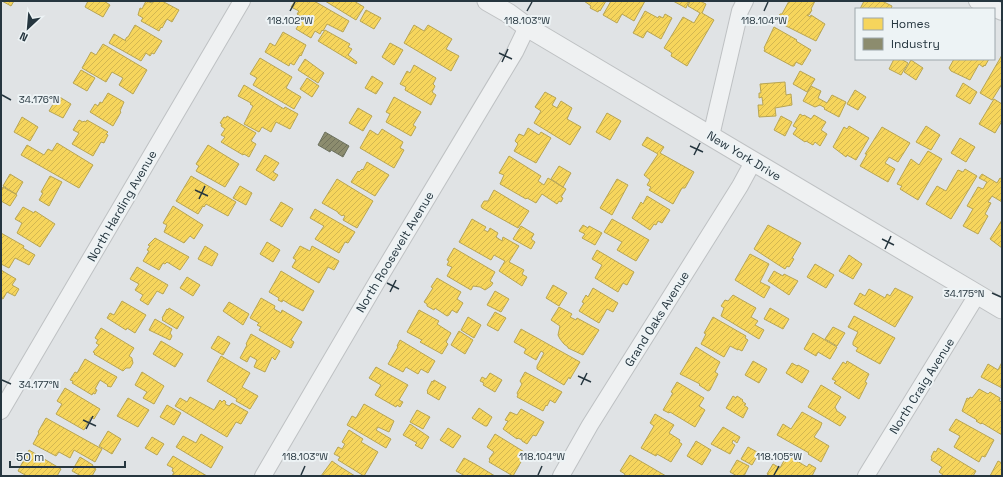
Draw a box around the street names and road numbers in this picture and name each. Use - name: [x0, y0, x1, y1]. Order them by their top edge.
- street label: New York Drive: [704, 128, 784, 184]
- street label: North Harding Avenue: [84, 147, 160, 265]
- street label: North Roosevelt Avenue: [352, 188, 438, 316]
- street label: Grand Oaks Avenue: [621, 268, 693, 370]
- street label: North Craig Avenue: [886, 335, 958, 437]

